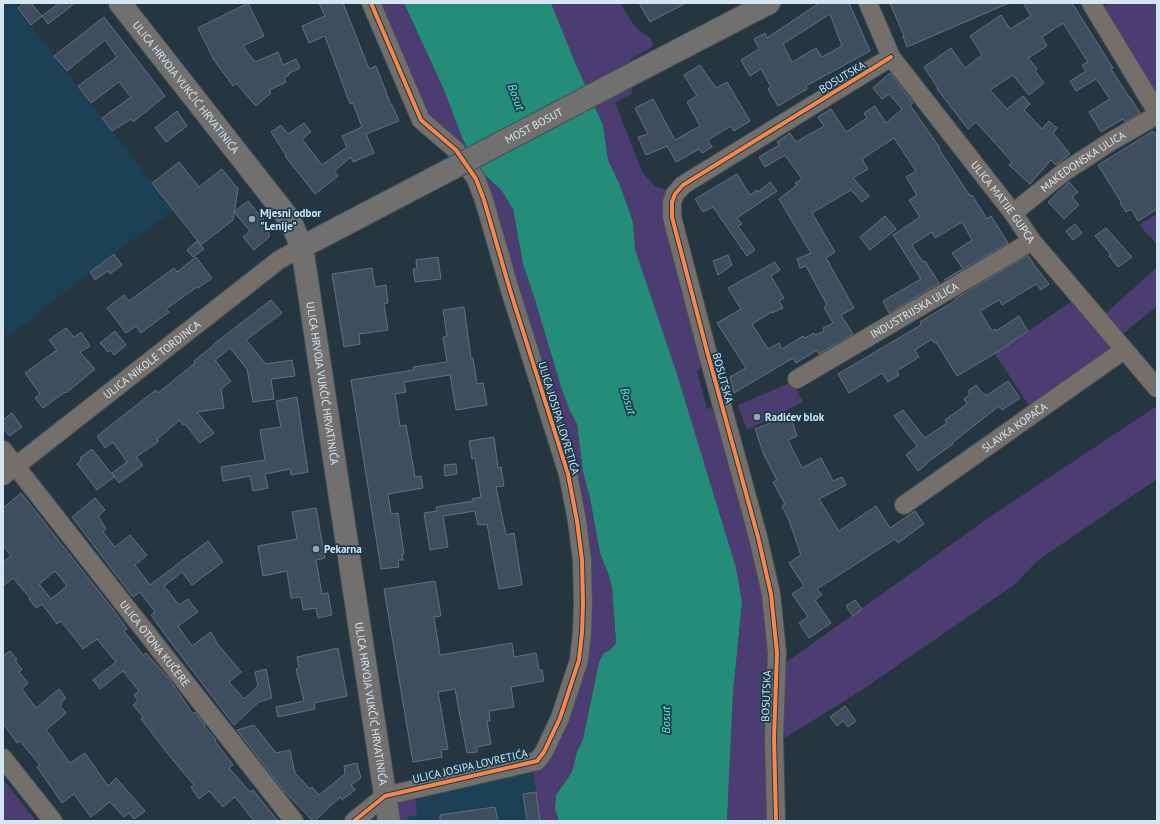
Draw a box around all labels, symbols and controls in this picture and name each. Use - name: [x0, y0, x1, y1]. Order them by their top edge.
- street label: ULICA HRVOJA VUKČIĆ HRVATINIĆA: [130, 18, 243, 157]
- street label: BOSUTSKA: [816, 57, 868, 96]
- water label: Bosut: [505, 81, 529, 113]
- street label: MOST BOSUT: [502, 105, 565, 147]
- street label: MAKEDONSKA ULICA: [1038, 127, 1128, 195]
- street label: ULICA MATIJE GUPCA: [968, 158, 1039, 246]
- place label: Mjesni odbor "Lenije": [260, 206, 321, 233]
- marker: Mjesni odbor "Lenije": [247, 214, 257, 224]
- street label: INDUSTRIJSKA ULICA: [868, 279, 961, 341]
- street label: ULICA HRVOJA VUKČIĆ HRVATINIĆA: [303, 301, 342, 466]
- street label: ULICA NIKOLE TORDINCA: [101, 317, 204, 402]
- street label: BOSUTSKA: [710, 351, 737, 405]
- street label: ULICA JOSIPA LOVRETIĆA: [535, 360, 583, 477]
- water label: Bosut: [617, 386, 640, 417]
- street label: SLAVKA KOPAČA: [979, 399, 1050, 455]
- place label: Radićev blok: [765, 410, 825, 424]
- marker: Radićev blok: [752, 412, 762, 422]
- place label: Pekarna: [324, 542, 362, 556]
- marker: Pekarna: [311, 544, 321, 554]
- street label: ULICA OTONA KUČERE: [117, 598, 193, 690]
- street label: ULICA HRVOJA VUKČIĆ HRVATINIĆA: [352, 621, 391, 787]
- street label: BOSUTSKA: [758, 669, 774, 722]
- water label: Bosut: [658, 705, 673, 734]
- street label: ULICA JOSIPA LOVRETIĆA: [411, 746, 529, 786]

